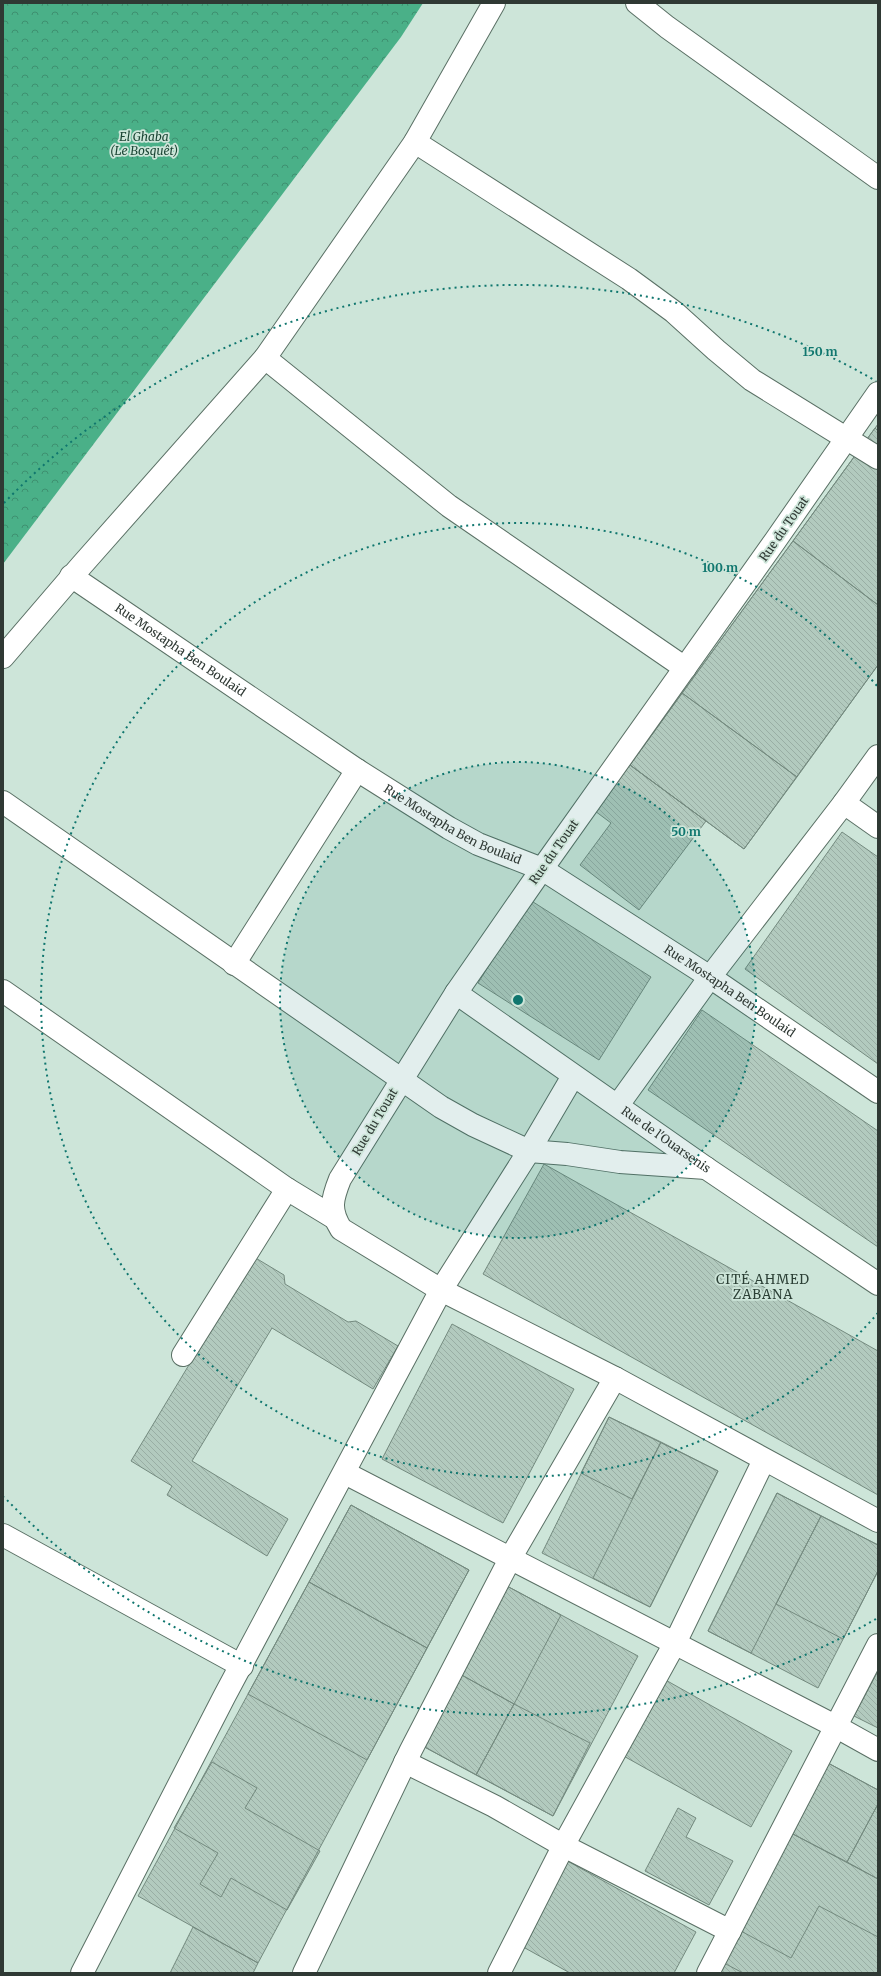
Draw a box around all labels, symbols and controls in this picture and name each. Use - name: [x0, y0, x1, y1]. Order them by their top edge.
- park label: El Ghaba (Le Bosquêt): [110, 129, 178, 158]
- text: 150 m: [803, 344, 838, 359]
- street label: Rue du Touat: [756, 493, 812, 564]
- text: 100 m: [702, 560, 738, 575]
- street label: Rue Mostapha Ben Boulaid: [112, 600, 249, 699]
- street label: Rue Mostapha Ben Boulaid: [381, 781, 524, 867]
- street label: Rue du Touat: [526, 816, 582, 887]
- text: 50 m: [671, 824, 701, 839]
- street label: Rue Mostapha Ben Boulaid: [661, 941, 798, 1040]
- centre of rings: [511, 993, 525, 1007]
- street label: Rue du Touat: [349, 1085, 401, 1158]
- street label: Rue de l'Ouarsenis: [618, 1103, 714, 1176]
- district label: CITÉ AHMED ZABANA: [716, 1270, 810, 1303]

